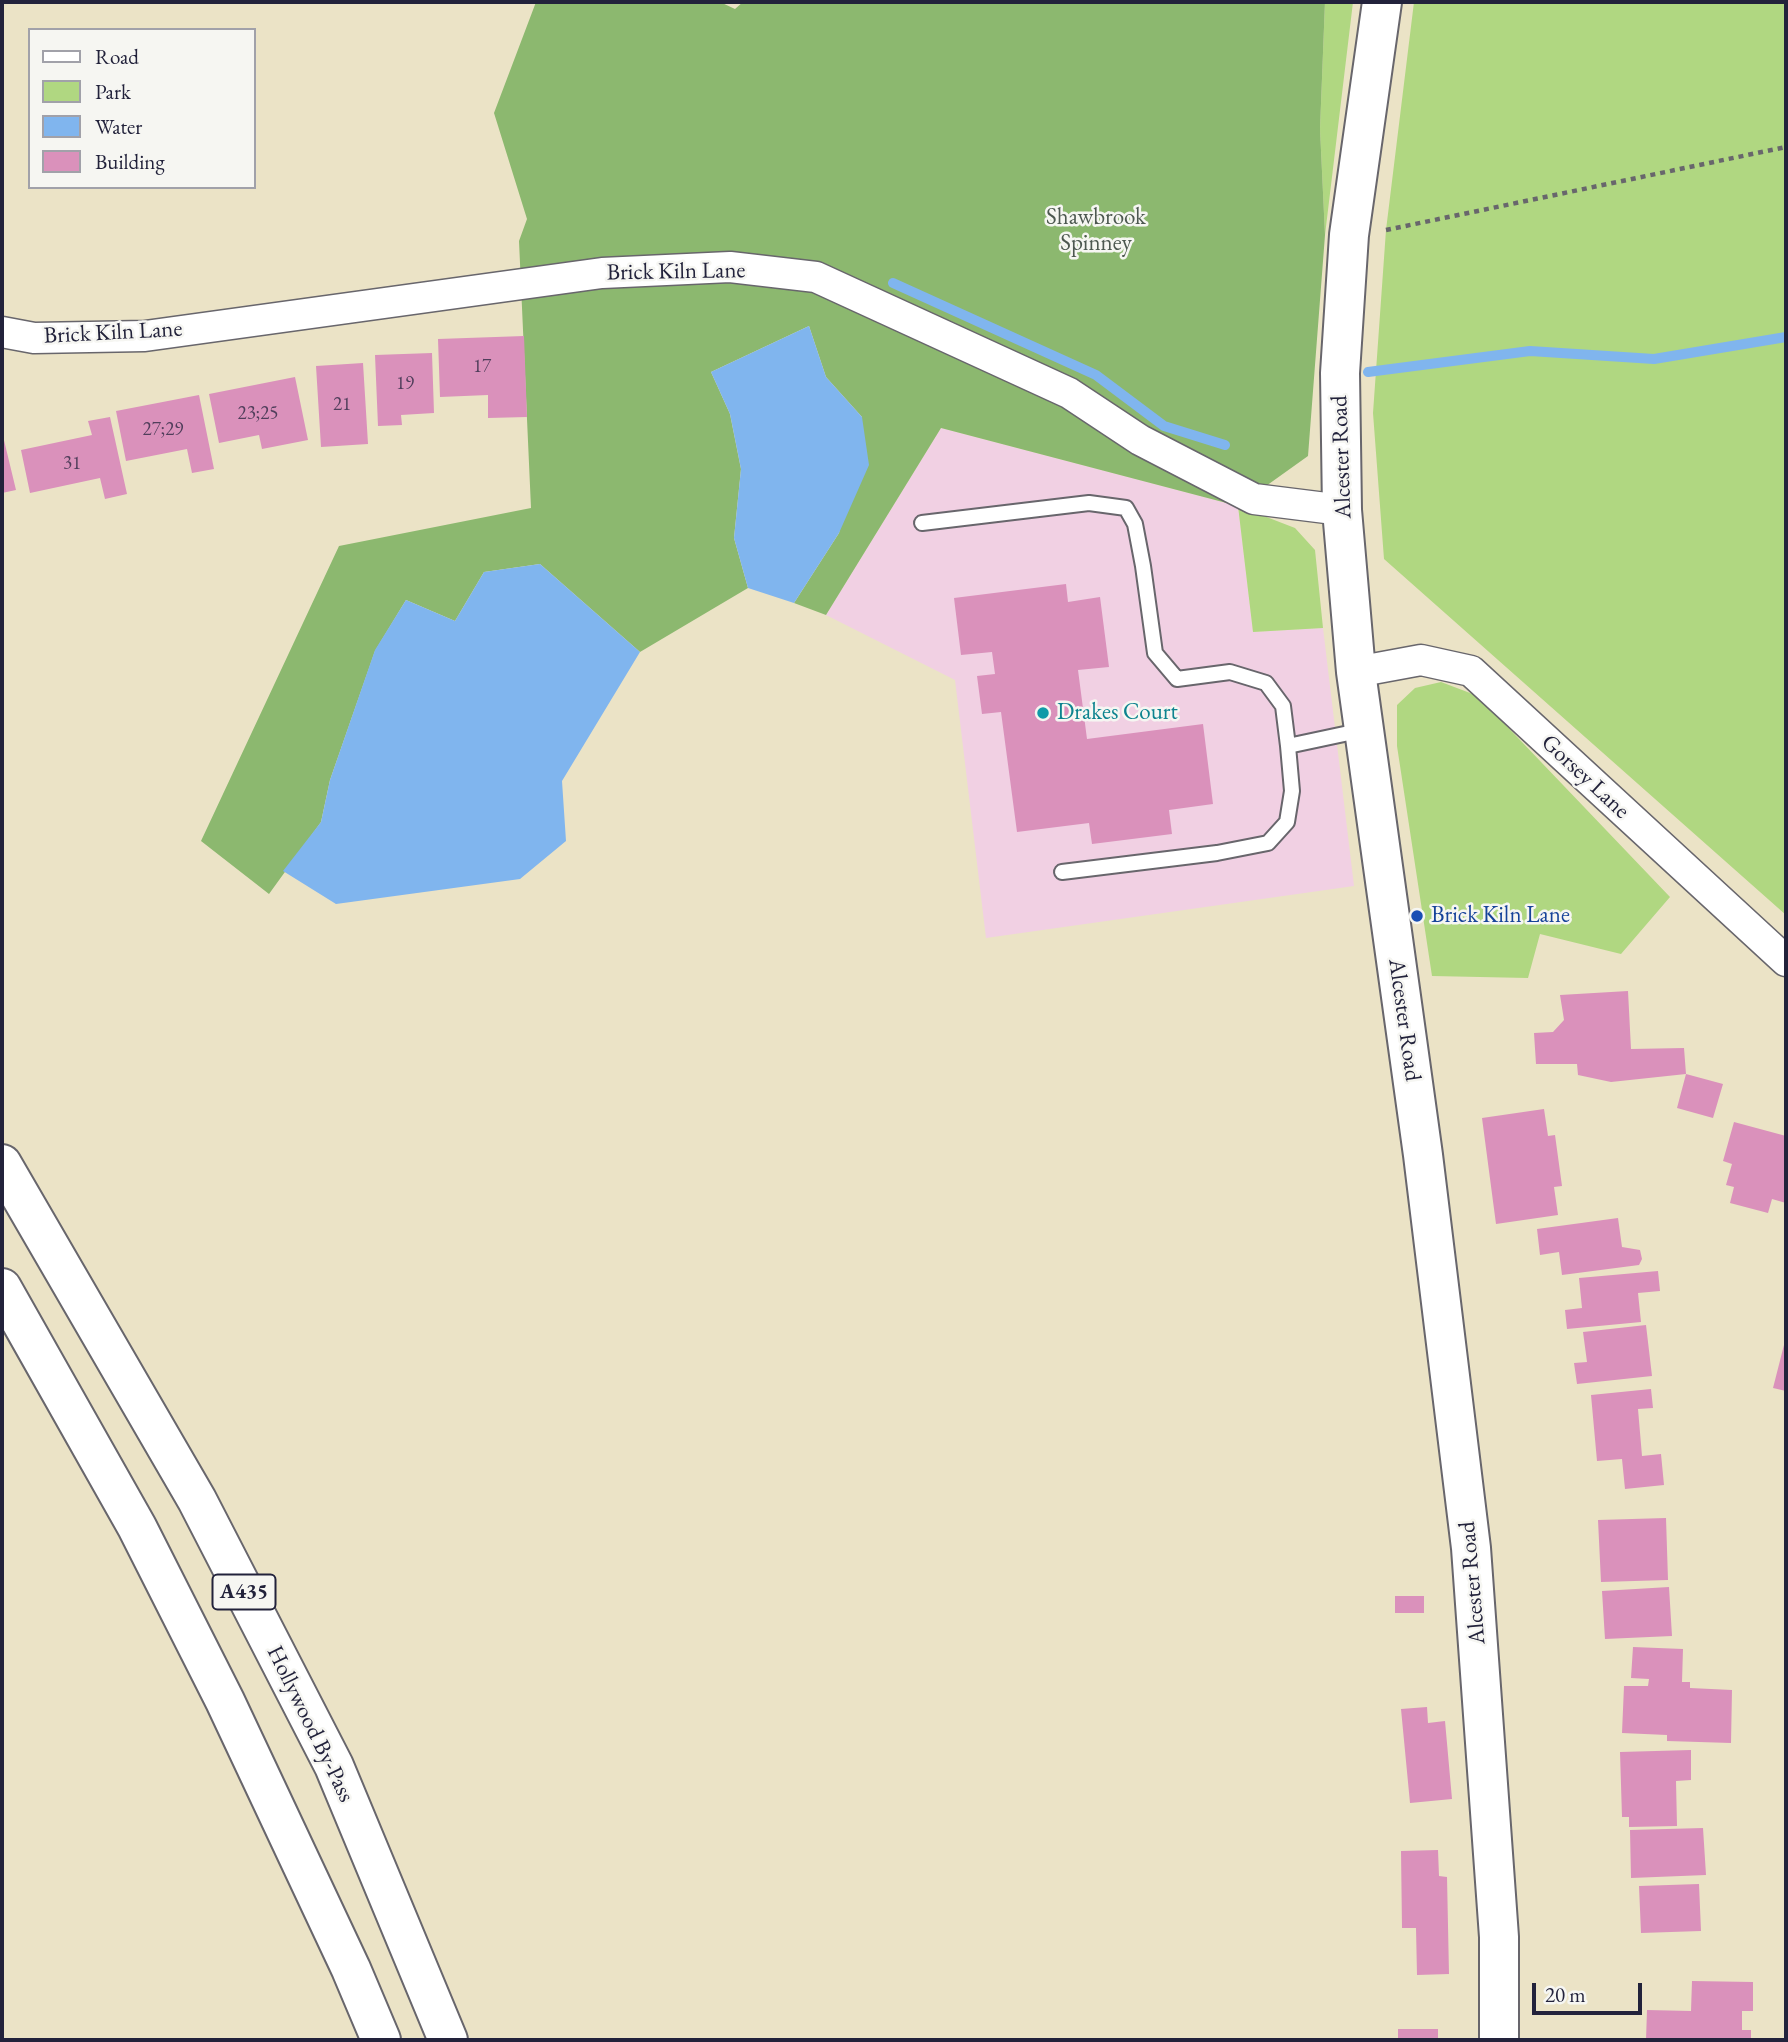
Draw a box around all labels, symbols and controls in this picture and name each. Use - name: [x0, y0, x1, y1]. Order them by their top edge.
- legend: [28, 28, 256, 189]
- text: Road: [95, 43, 139, 70]
- text: Park: [95, 78, 131, 105]
- text: Water: [95, 113, 142, 140]
- text: Building: [95, 148, 165, 175]
- park label: Shawbrook Spinney: [1046, 204, 1146, 258]
- street label: Brick Kiln Lane: [606, 257, 746, 287]
- street label: Brick Kiln Lane: [43, 316, 183, 350]
- house number: 17: [473, 356, 491, 378]
- house number: 19: [396, 373, 414, 395]
- house number: 21: [333, 394, 351, 416]
- street label: Alcester Road: [1326, 395, 1358, 519]
- house number: 23;25: [238, 403, 278, 425]
- house number: 27;29: [143, 419, 183, 441]
- house number: 31: [63, 453, 81, 475]
- place label: Drakes Court: [1057, 699, 1178, 727]
- marker: Drakes Court: [1035, 705, 1051, 721]
- street label: Gorsey Lane: [1535, 729, 1635, 825]
- place label: Brick Kiln Lane: [1431, 902, 1570, 930]
- marker: Brick Kiln Lane: [1409, 908, 1425, 924]
- street label: Alcester Road: [1382, 957, 1426, 1083]
- street label: Alcester Road: [1454, 1520, 1492, 1646]
- road number: A435: [212, 1574, 276, 1610]
- street label: Hollywood By-Pass: [260, 1641, 360, 1807]
- scale bar: [1536, 1968, 1646, 2012]
- text: 20 m: [1545, 1981, 1586, 2008]

